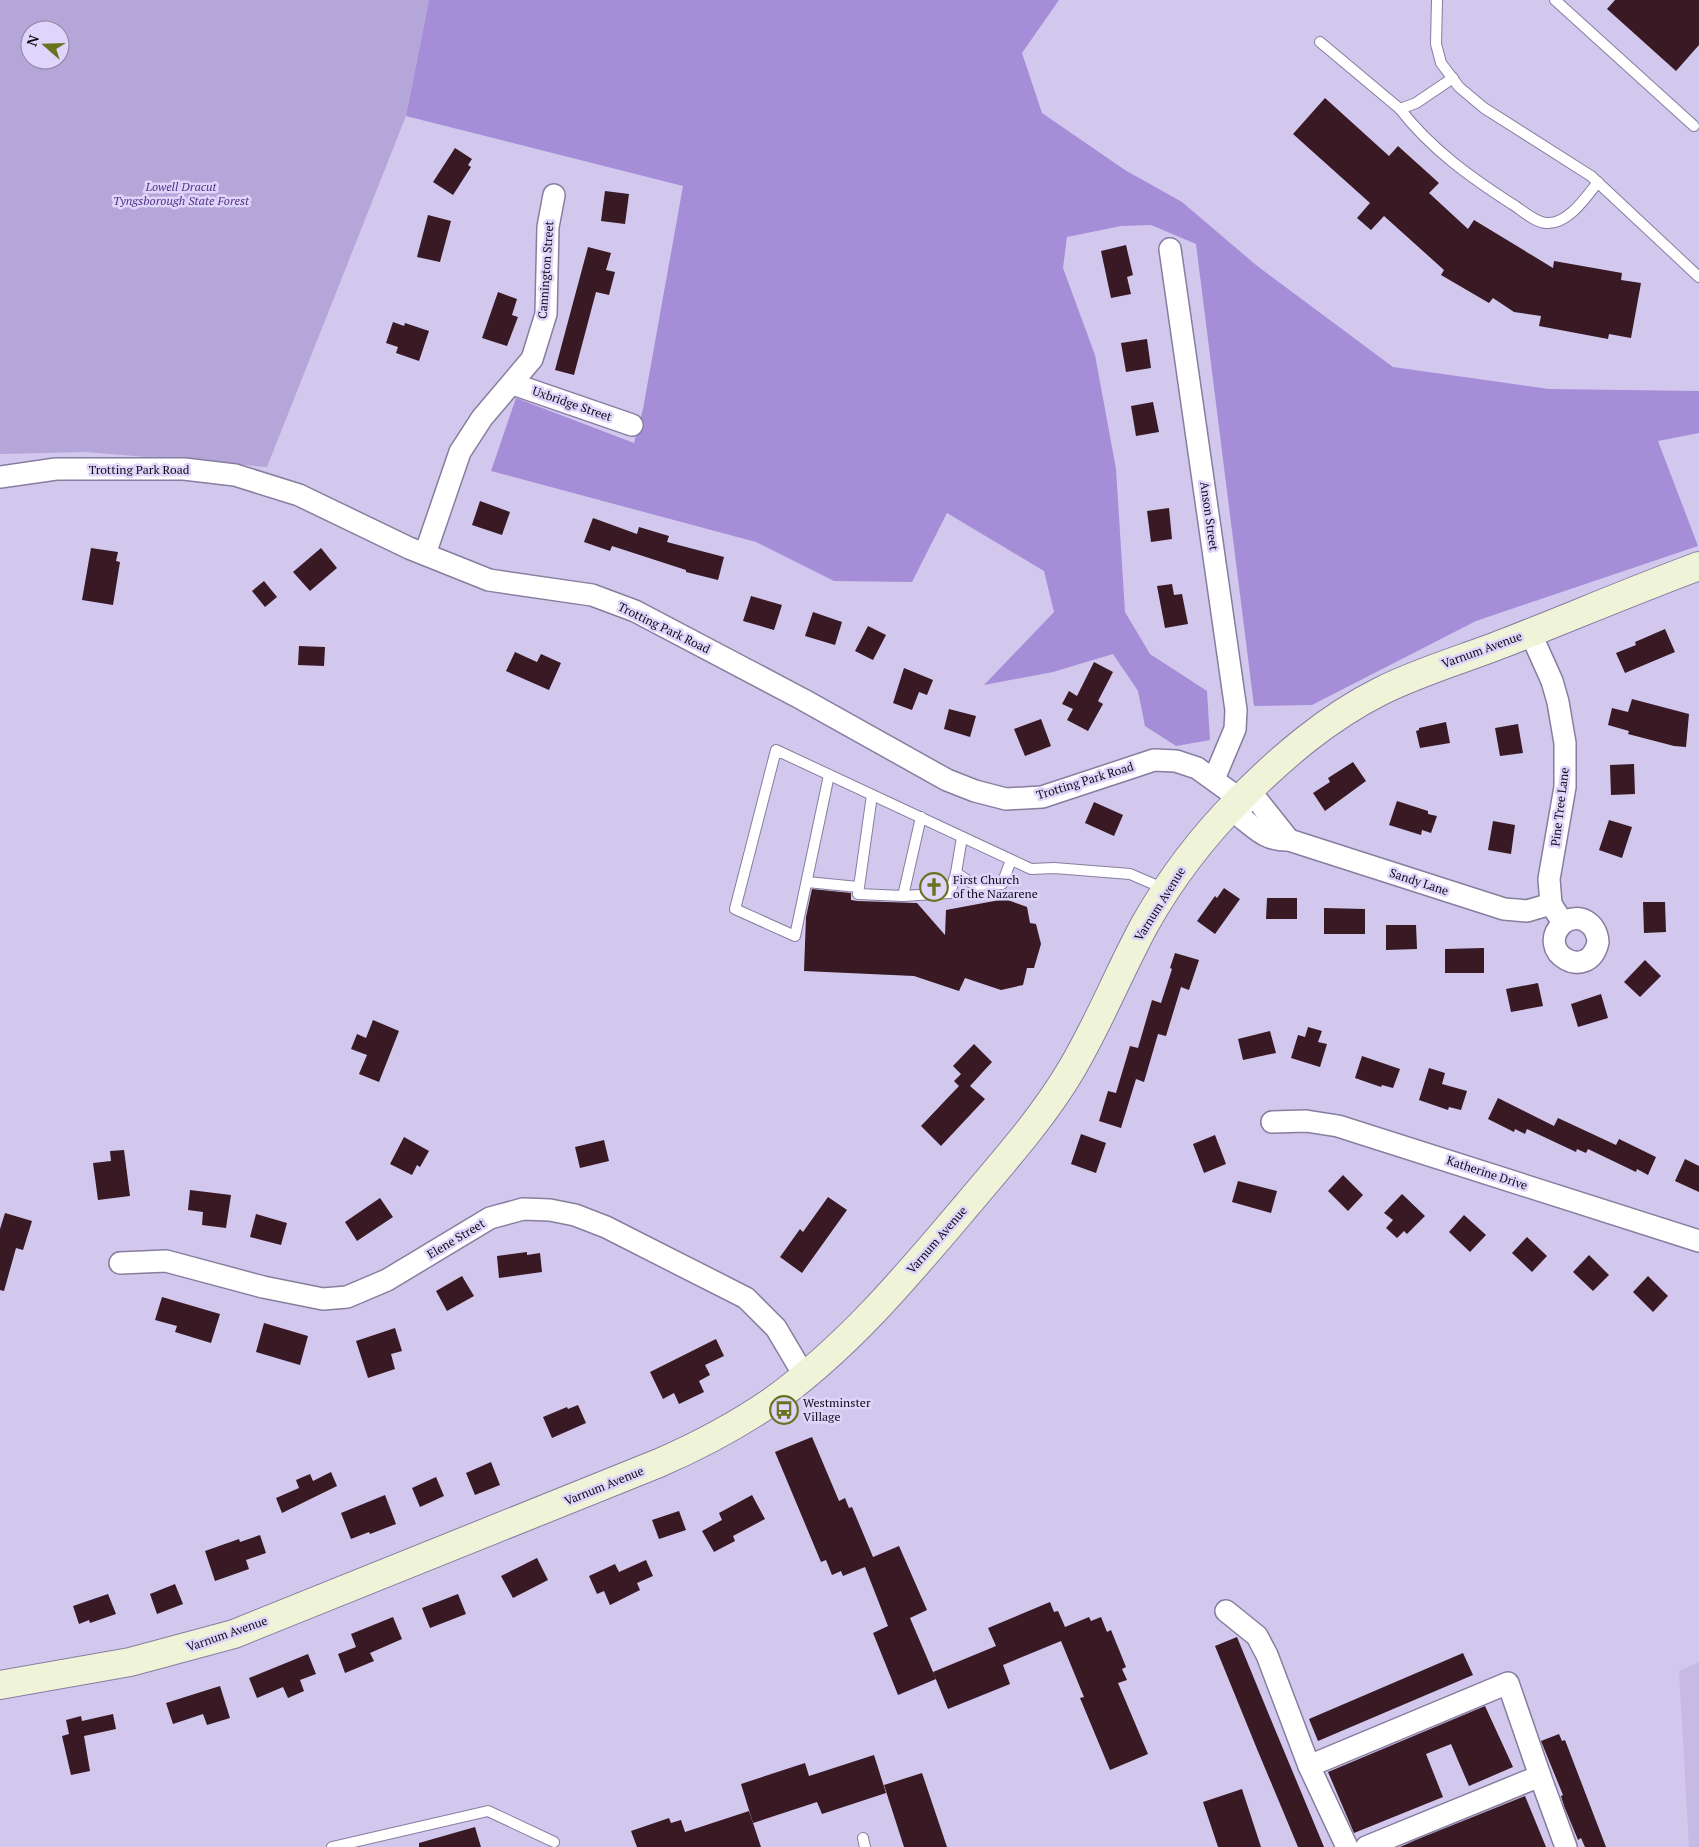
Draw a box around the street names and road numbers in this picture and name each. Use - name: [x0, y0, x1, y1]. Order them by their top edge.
- street label: Cannington Street: [535, 220, 556, 319]
- street label: Uxbridge Street: [530, 383, 614, 424]
- street label: Trotting Park Road: [89, 462, 190, 477]
- street label: Anson Street: [1197, 481, 1222, 552]
- street label: Trotting Park Road: [616, 599, 713, 657]
- street label: Varnum Avenue: [1440, 628, 1524, 671]
- street label: Trotting Park Road: [1034, 759, 1136, 802]
- street label: Pine Tree Lane: [1547, 767, 1572, 847]
- street label: Varnum Avenue: [1131, 864, 1188, 943]
- street label: Sandy Lane: [1388, 865, 1451, 898]
- street label: Katherine Drive: [1445, 1152, 1530, 1193]
- street label: Varnum Avenue: [903, 1203, 970, 1276]
- street label: Elene Street: [424, 1215, 488, 1262]
- street label: Varnum Avenue: [562, 1463, 646, 1508]
- street label: Varnum Avenue: [185, 1613, 269, 1654]

